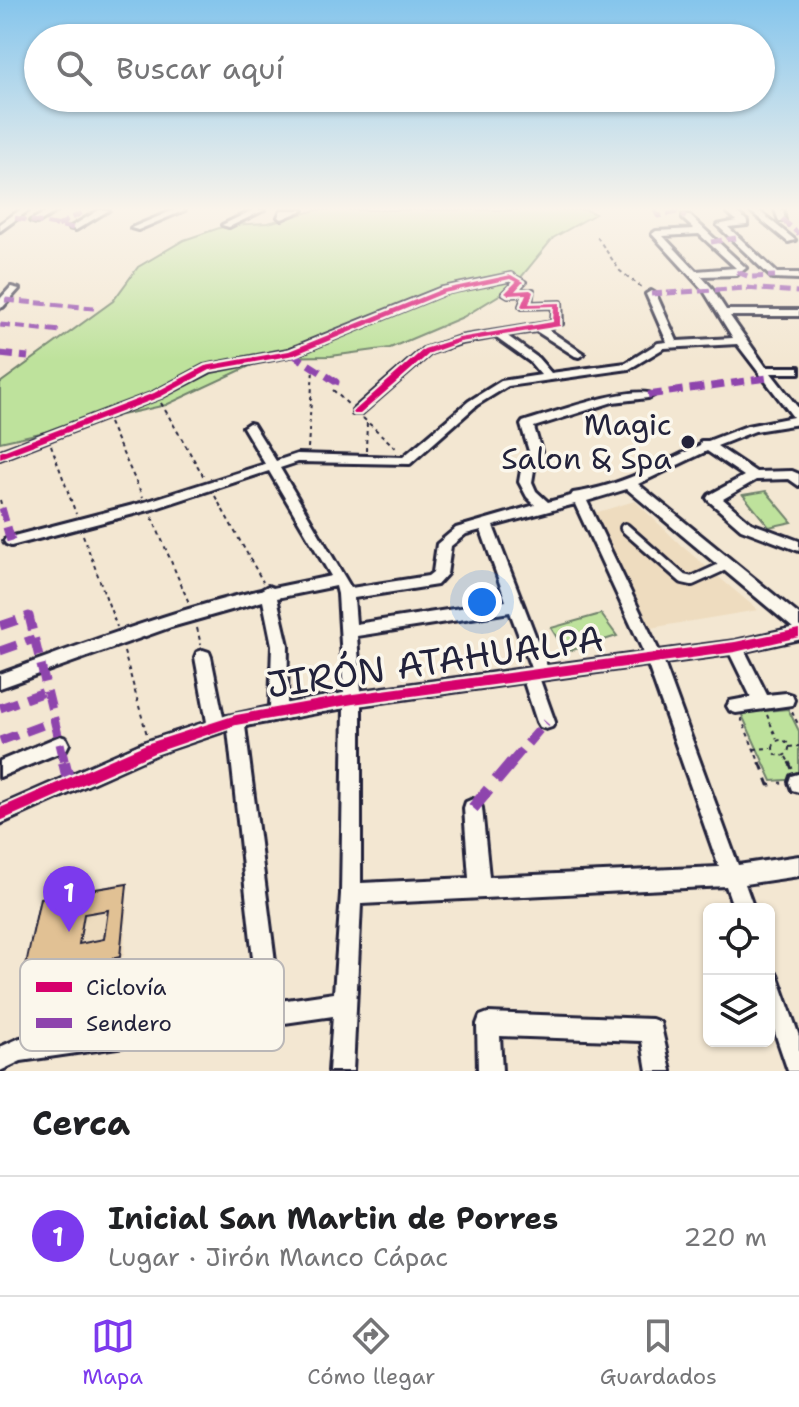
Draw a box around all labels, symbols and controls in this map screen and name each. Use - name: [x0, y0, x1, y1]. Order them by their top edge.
- search box: [24, 24, 775, 112]
- icon: search: [52, 46, 96, 90]
- text: Buscar aquí: [116, 48, 284, 89]
- place label: Magic Salon & Spa: [501, 404, 672, 479]
- marker: Magic Salon & Spa: [679, 433, 697, 451]
- your location: [462, 582, 502, 622]
- street label: JIRÓN ATAHUALPA: [264, 614, 607, 709]
- pin: 1: [43, 866, 95, 932]
- map controls: [703, 903, 775, 1047]
- button: locate: [703, 903, 775, 975]
- legend: [20, 959, 284, 1051]
- text: Ciclovía: [86, 973, 167, 1002]
- button: layers: [703, 975, 775, 1047]
- text: Sendero: [86, 1009, 172, 1038]
- text: Cerca: [32, 1100, 130, 1146]
- text: Inicial San Martin de Porres: [108, 1198, 558, 1239]
- text: 1: [52, 1219, 64, 1254]
- text: 220 m: [683, 1219, 767, 1254]
- text: Lugar · Jirón Manco Cápac: [108, 1239, 448, 1274]
- tab: Mapa: [82, 1314, 143, 1391]
- tab: Cómo llegar: [307, 1314, 435, 1391]
- tab: Guardados: [600, 1314, 717, 1391]

